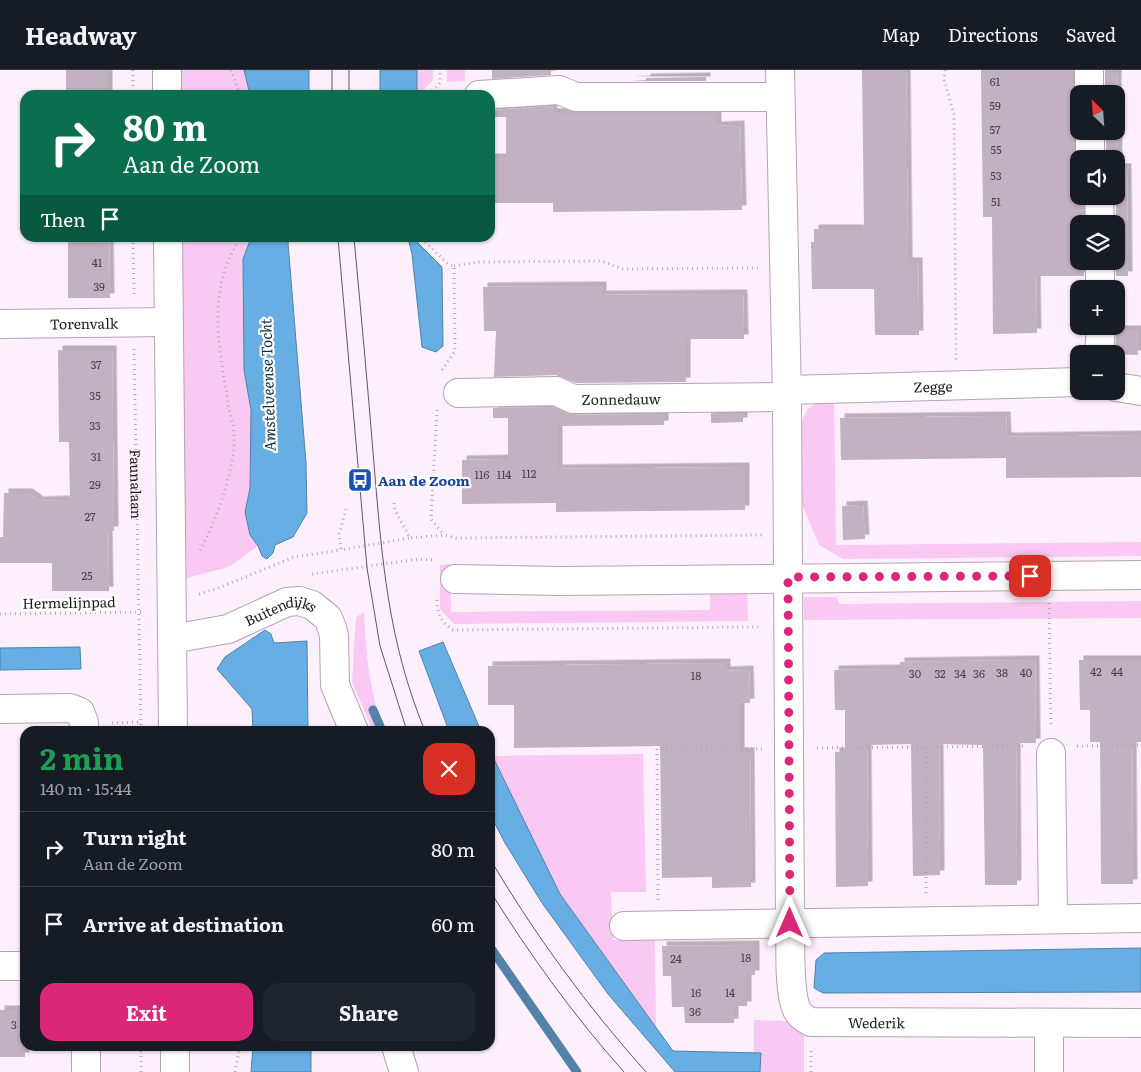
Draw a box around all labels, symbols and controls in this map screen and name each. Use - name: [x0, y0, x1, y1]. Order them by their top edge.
- text: Headway: [25, 17, 136, 52]
- text: Map: [882, 21, 920, 48]
- text: Directions: [948, 21, 1038, 48]
- text: Saved: [1066, 21, 1116, 48]
- house number: 61: [990, 73, 1001, 89]
- north arrow: [1070, 85, 1125, 140]
- map controls: [1070, 85, 1125, 400]
- house number: 59: [989, 97, 1001, 113]
- text: 80 m: [123, 100, 207, 152]
- icon: right: [40, 110, 105, 175]
- house number: 57: [989, 121, 1001, 137]
- house number: 55: [990, 141, 1002, 157]
- text: Aan de Zoom: [123, 147, 260, 180]
- button: sound: [1070, 150, 1125, 205]
- house number: 53: [990, 167, 1002, 183]
- house number: 51: [991, 193, 1002, 209]
- text: Then: [40, 205, 86, 233]
- icon: arrive: [96, 205, 124, 233]
- button: layers: [1070, 215, 1125, 270]
- house number: 41: [92, 254, 103, 270]
- house number: 39: [93, 278, 105, 294]
- button: +: [1070, 280, 1125, 335]
- street label: Torenvalk: [50, 313, 119, 333]
- water label: Amstelveense Tocht: [253, 318, 281, 452]
- button: −: [1070, 345, 1125, 400]
- house number: 37: [90, 356, 102, 372]
- street label: Zegge: [913, 375, 953, 397]
- house number: 35: [89, 387, 101, 403]
- street label: Zonnedauw: [581, 388, 661, 409]
- house number: 33: [89, 417, 101, 433]
- house number: 31: [91, 448, 102, 464]
- street label: Faunalaan: [126, 449, 147, 519]
- house number: 112: [522, 465, 537, 481]
- house number: 116: [475, 466, 490, 482]
- house number: 114: [497, 466, 511, 482]
- bus stop icon: Aan de Zoom: [347, 467, 373, 493]
- place label: Aan de Zoom: [378, 470, 470, 490]
- house number: 29: [89, 476, 101, 492]
- house number: 27: [84, 508, 96, 524]
- pin: [1009, 555, 1051, 597]
- icon: arrive: [1016, 562, 1044, 590]
- house number: 25: [81, 567, 93, 583]
- street label: Hermelijnpad: [22, 591, 116, 613]
- street label: Buitendijks: [241, 591, 322, 630]
- house number: 42: [1090, 663, 1102, 679]
- house number: 44: [1111, 663, 1123, 679]
- house number: 38: [996, 664, 1008, 680]
- house number: 40: [1020, 664, 1032, 680]
- house number: 30: [909, 665, 921, 681]
- house number: 32: [934, 665, 946, 681]
- house number: 34: [954, 665, 966, 681]
- house number: 36: [973, 665, 985, 681]
- house number: 18: [691, 667, 701, 683]
- text: 2 min: [40, 735, 124, 779]
- button: close: [423, 743, 475, 795]
- text: 140 m · 15:44: [40, 776, 132, 800]
- text: Turn right: [83, 823, 187, 851]
- icon: right: [40, 835, 68, 863]
- text: 80 m: [431, 835, 475, 863]
- text: Aan de Zoom: [83, 851, 183, 875]
- position arrow: [763, 896, 815, 948]
- icon: arrive: [40, 910, 68, 938]
- text: Arrive at destination: [83, 910, 284, 938]
- text: 60 m: [432, 910, 475, 938]
- house number: 18: [741, 949, 751, 965]
- house number: 24: [670, 950, 682, 966]
- button: Exit: [40, 983, 253, 1041]
- button: Share: [263, 983, 475, 1041]
- house number: 16: [691, 984, 701, 1000]
- house number: 14: [725, 984, 735, 1000]
- house number: 36: [689, 1003, 701, 1019]
- street label: Wederik: [848, 1012, 905, 1032]
- house number: 3: [11, 1016, 17, 1032]

